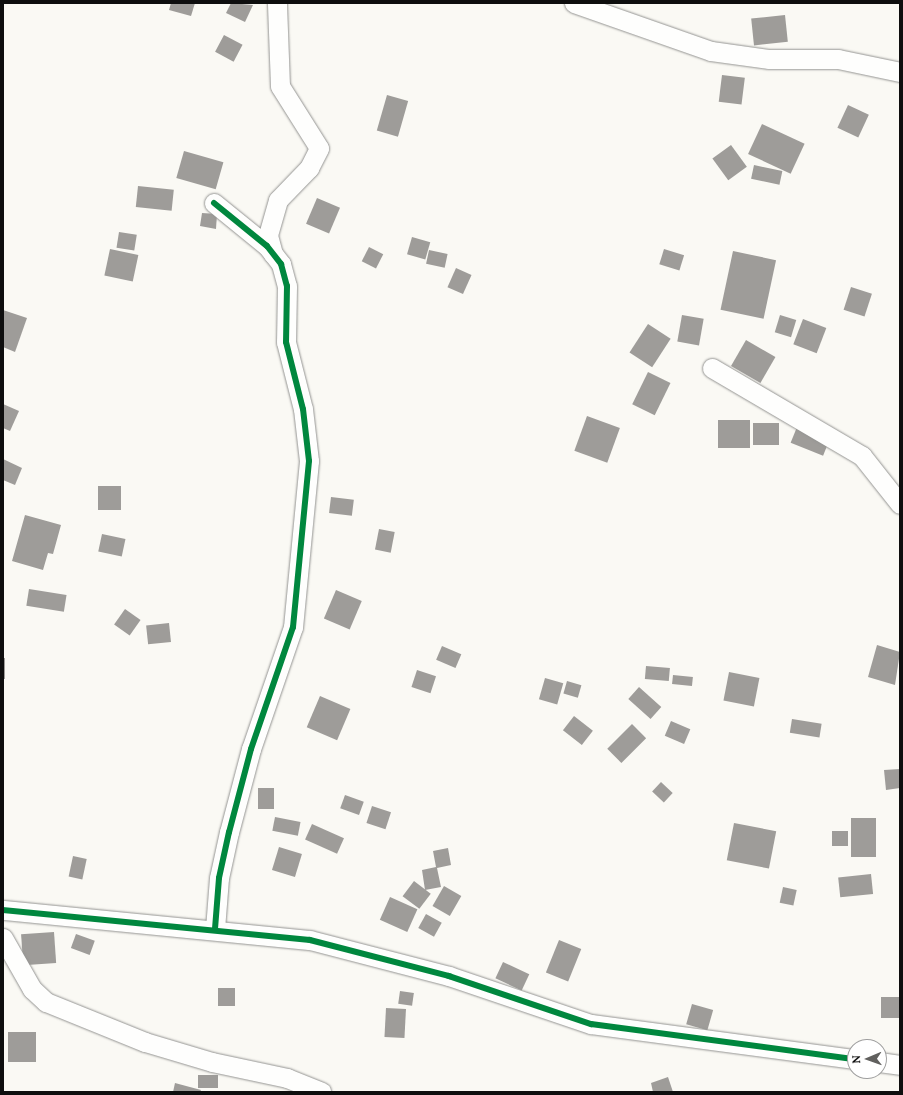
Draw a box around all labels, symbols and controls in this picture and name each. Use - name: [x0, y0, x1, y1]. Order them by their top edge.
- north arrow: [847, 1039, 887, 1079]
- text: N: [849, 1055, 863, 1064]

